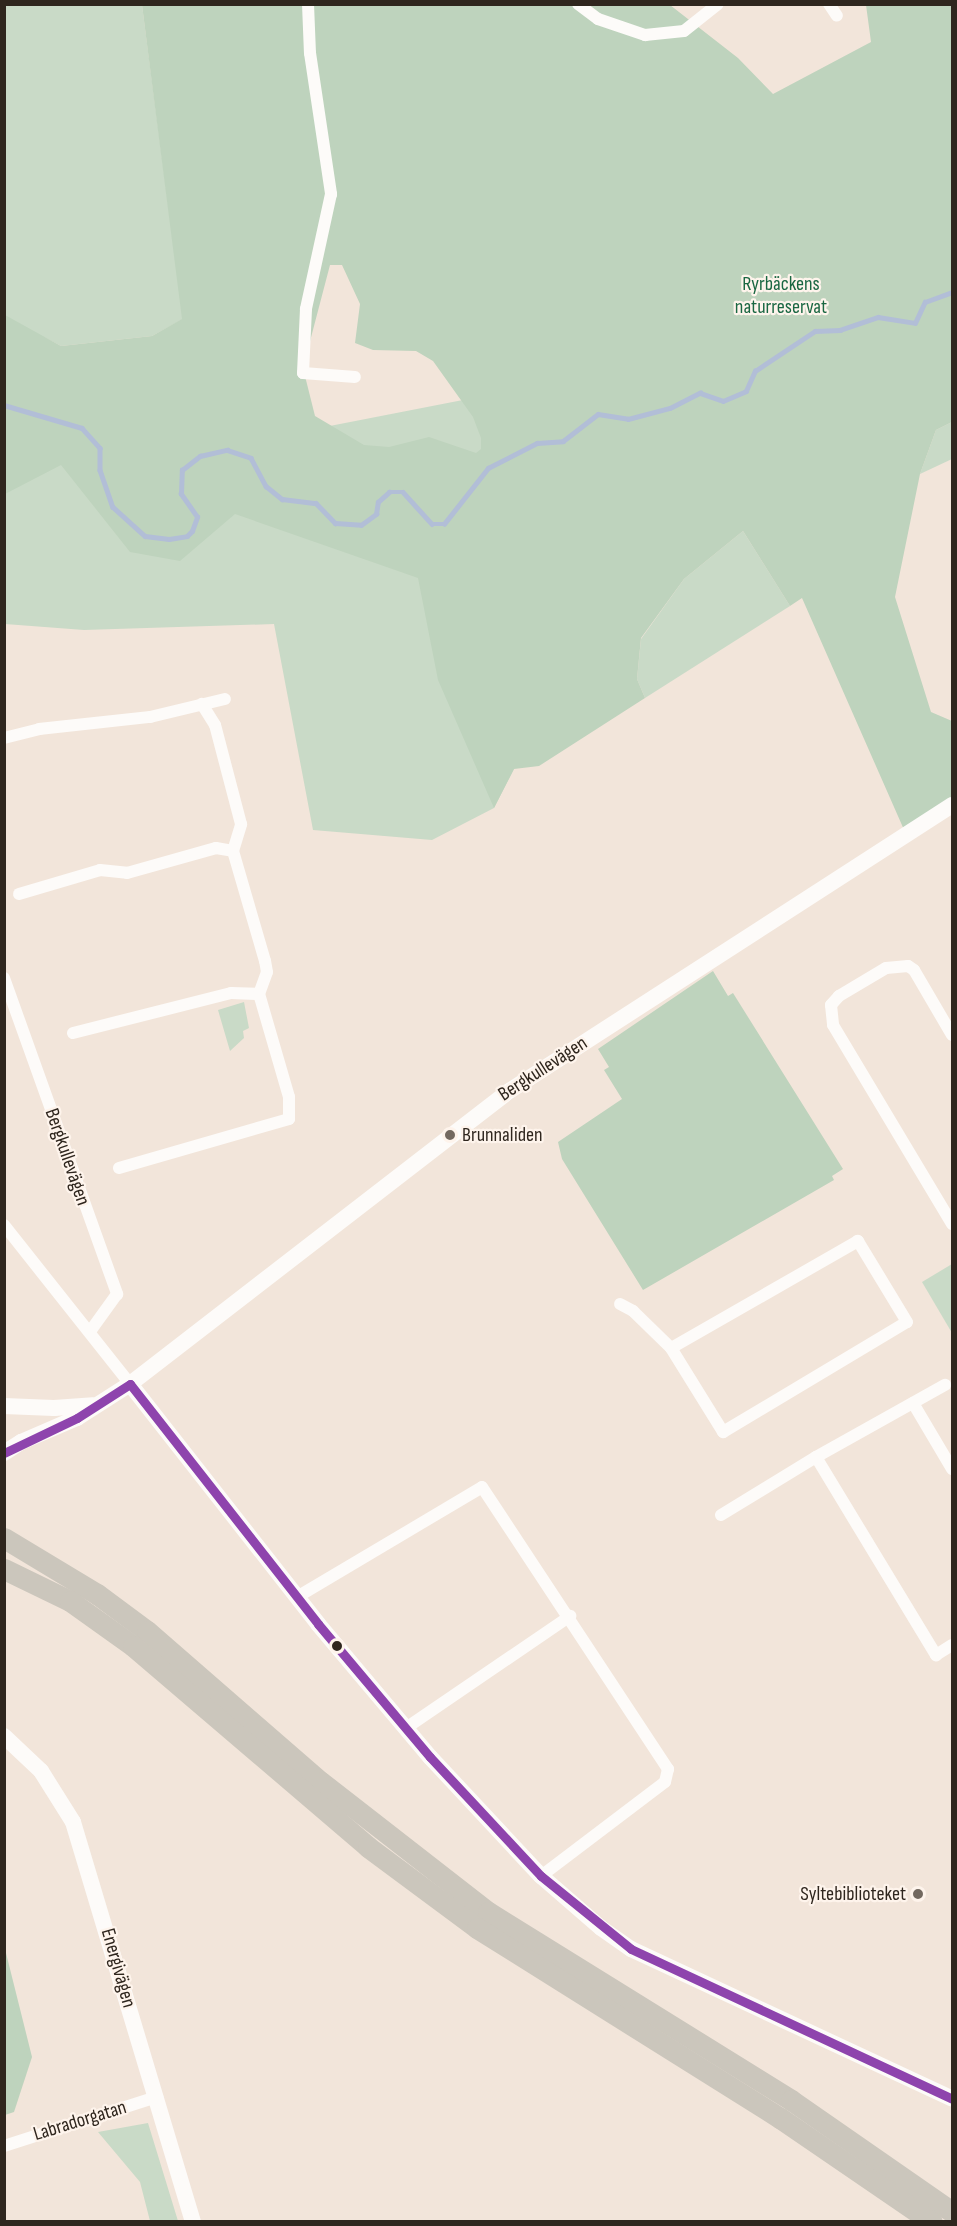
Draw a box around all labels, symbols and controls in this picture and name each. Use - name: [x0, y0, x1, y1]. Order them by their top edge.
- park label: Ryrbäckens naturreservat: [735, 272, 827, 319]
- street label: Bergkullevägen: [494, 1031, 592, 1107]
- street label: Bergkullevägen: [39, 1105, 95, 1209]
- place label: Brunnaliden: [462, 1123, 543, 1147]
- marker: Brunnaliden: [443, 1128, 457, 1142]
- unlabelled marker: [331, 1640, 343, 1652]
- place label: Syltebiblioteket: [800, 1882, 906, 1906]
- marker: Syltebiblioteket: [911, 1887, 925, 1901]
- street label: Energivägen: [95, 1926, 141, 2010]
- street label: Labradorgatan: [31, 2095, 129, 2147]

